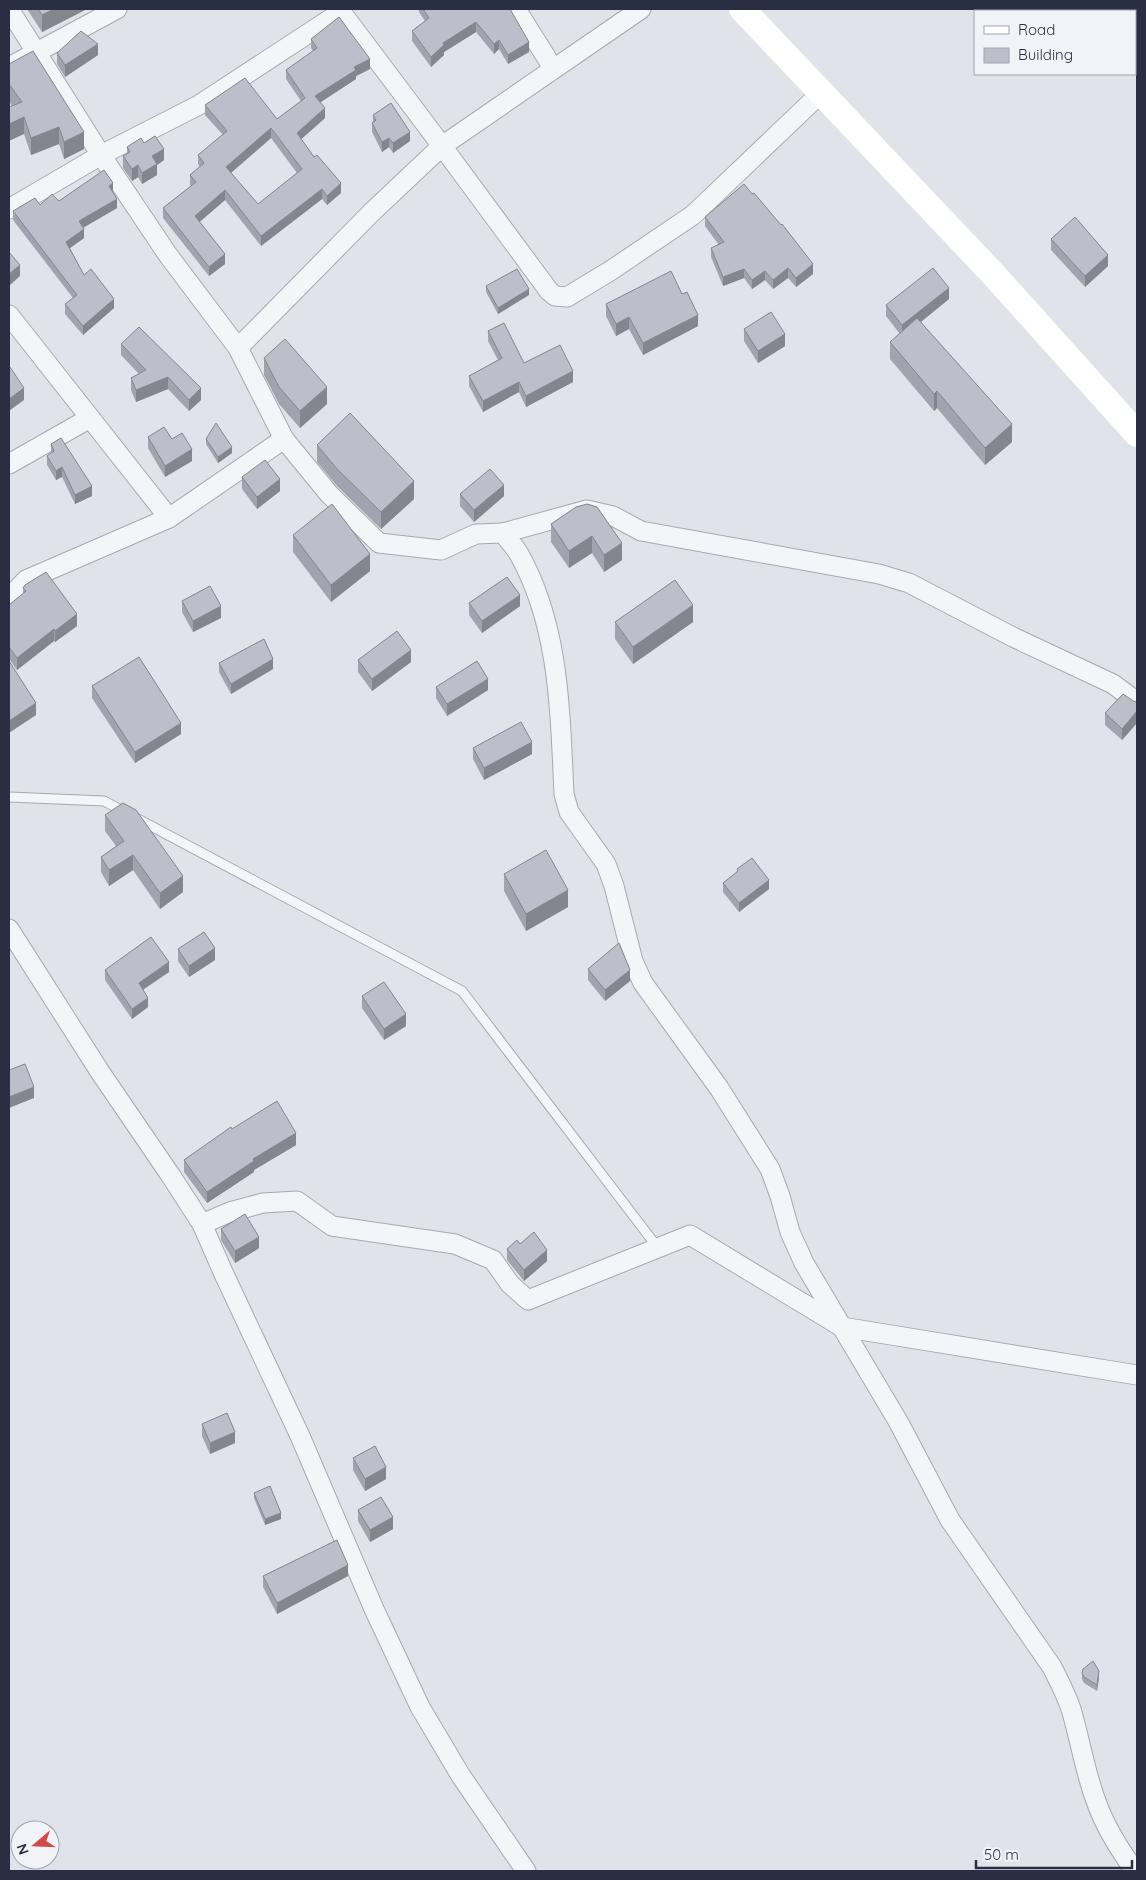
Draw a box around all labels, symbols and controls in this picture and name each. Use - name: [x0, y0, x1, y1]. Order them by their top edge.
- legend: [974, 10, 1136, 75]
- text: Road: [1018, 20, 1055, 39]
- text: Building: [1018, 45, 1073, 64]
- north arrow: [10, 1820, 60, 1870]
- scale bar: [976, 1838, 1132, 1870]
- text: N: [13, 1841, 33, 1857]
- text: 50 m: [984, 1845, 1019, 1864]

